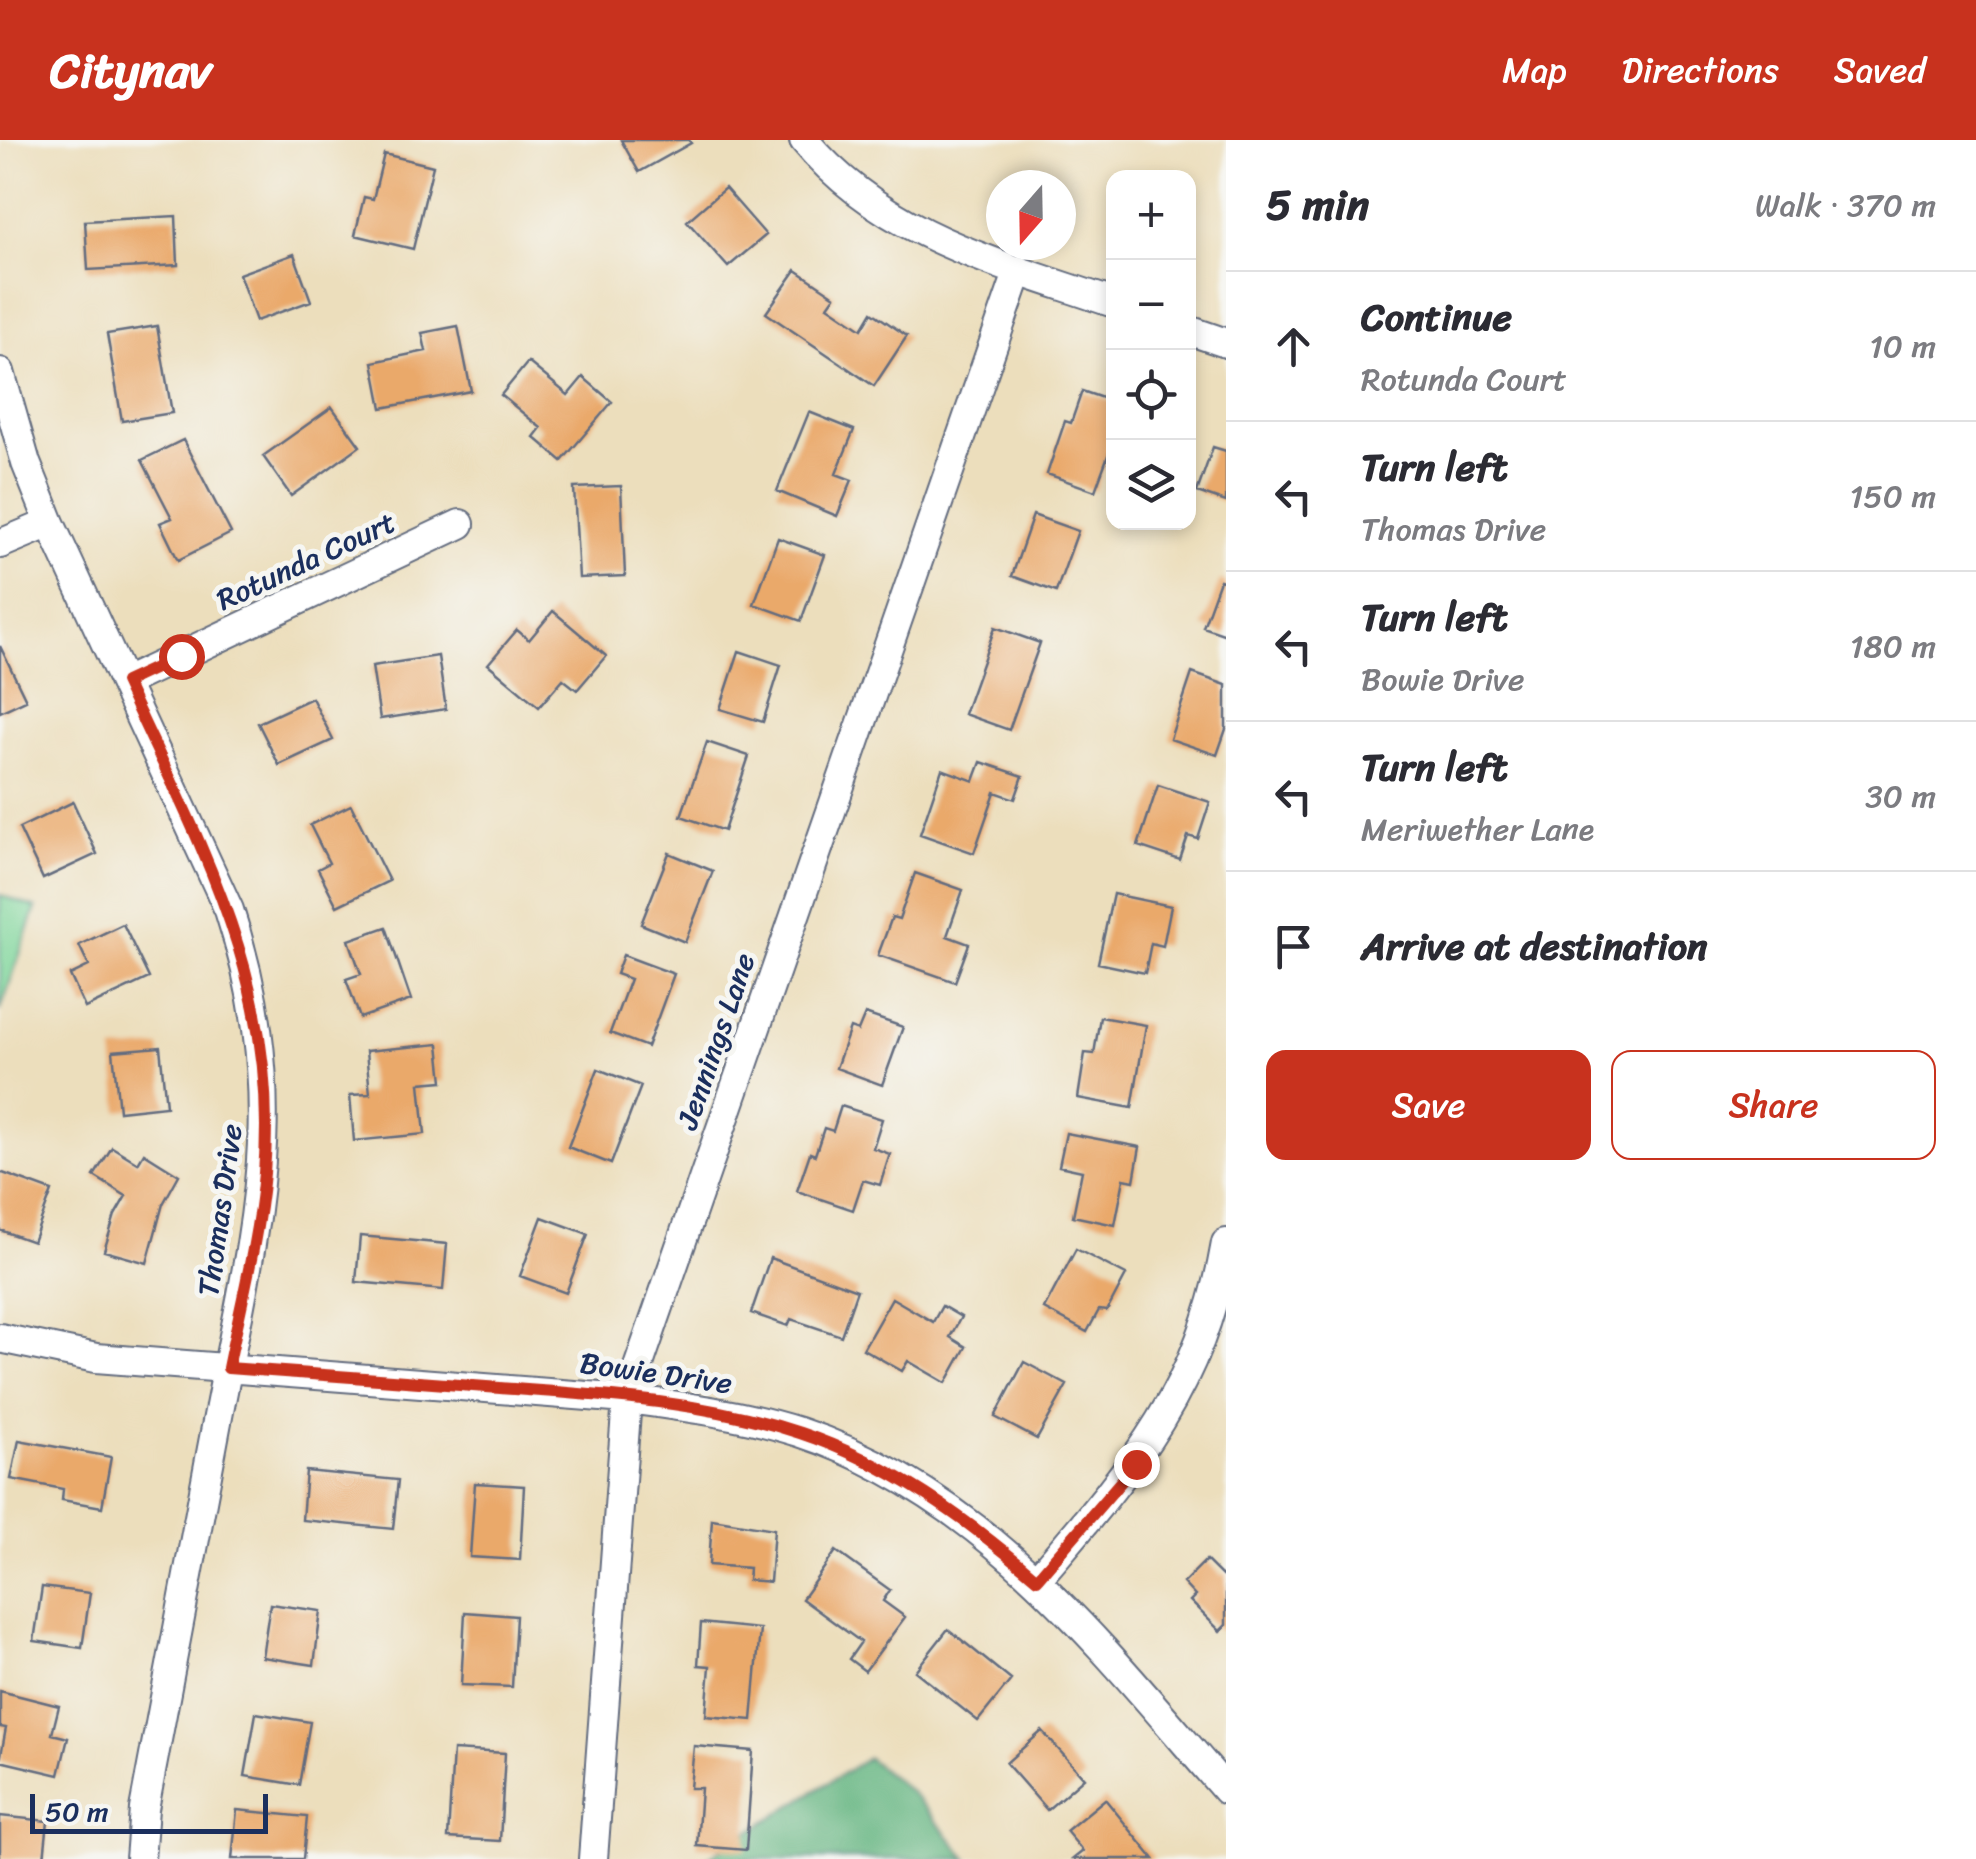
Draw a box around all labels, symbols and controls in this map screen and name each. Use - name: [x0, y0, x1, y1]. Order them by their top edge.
- text: Citynav: [50, 28, 212, 113]
- text: Map: [1502, 39, 1567, 101]
- text: Directions: [1622, 39, 1779, 101]
- text: Saved: [1834, 39, 1926, 101]
- text: 5 min: [1266, 168, 1369, 242]
- north arrow: [986, 170, 1076, 260]
- map controls: [1106, 170, 1196, 530]
- button: +: [1106, 170, 1196, 260]
- text: Walk · 370 m: [1755, 177, 1936, 234]
- button: −: [1106, 260, 1196, 350]
- text: Continue: [1361, 284, 1512, 351]
- text: 10 m: [1869, 318, 1936, 375]
- icon: ahead: [1266, 319, 1321, 374]
- button: locate: [1106, 350, 1196, 440]
- text: Rotunda Court: [1361, 351, 1567, 408]
- text: Turn left: [1361, 434, 1507, 501]
- button: layers: [1106, 440, 1196, 530]
- text: 150 m: [1850, 468, 1936, 525]
- icon: left: [1266, 469, 1321, 524]
- street label: Rotunda Court: [207, 496, 405, 626]
- text: Thomas Drive: [1361, 501, 1546, 558]
- text: Turn left: [1361, 584, 1507, 651]
- text: 180 m: [1850, 618, 1936, 675]
- icon: left: [1266, 619, 1321, 674]
- route start: [159, 634, 205, 680]
- text: Bowie Drive: [1361, 651, 1525, 708]
- text: Turn left: [1361, 734, 1507, 801]
- text: 30 m: [1865, 768, 1936, 825]
- icon: left: [1266, 769, 1321, 824]
- text: Meriwether Lane: [1361, 801, 1594, 858]
- text: Arrive at destination: [1361, 913, 1708, 980]
- icon: arrive: [1266, 919, 1321, 974]
- street label: Jennings Lane: [660, 945, 771, 1138]
- button: Save: [1266, 1050, 1591, 1160]
- button: Share: [1611, 1050, 1936, 1160]
- street label: Thomas Drive: [181, 1120, 259, 1300]
- street label: Bowie Drive: [576, 1336, 736, 1410]
- route end: [1114, 1442, 1160, 1488]
- text: 50 m: [45, 1787, 109, 1836]
- scale bar: [30, 1789, 268, 1834]

